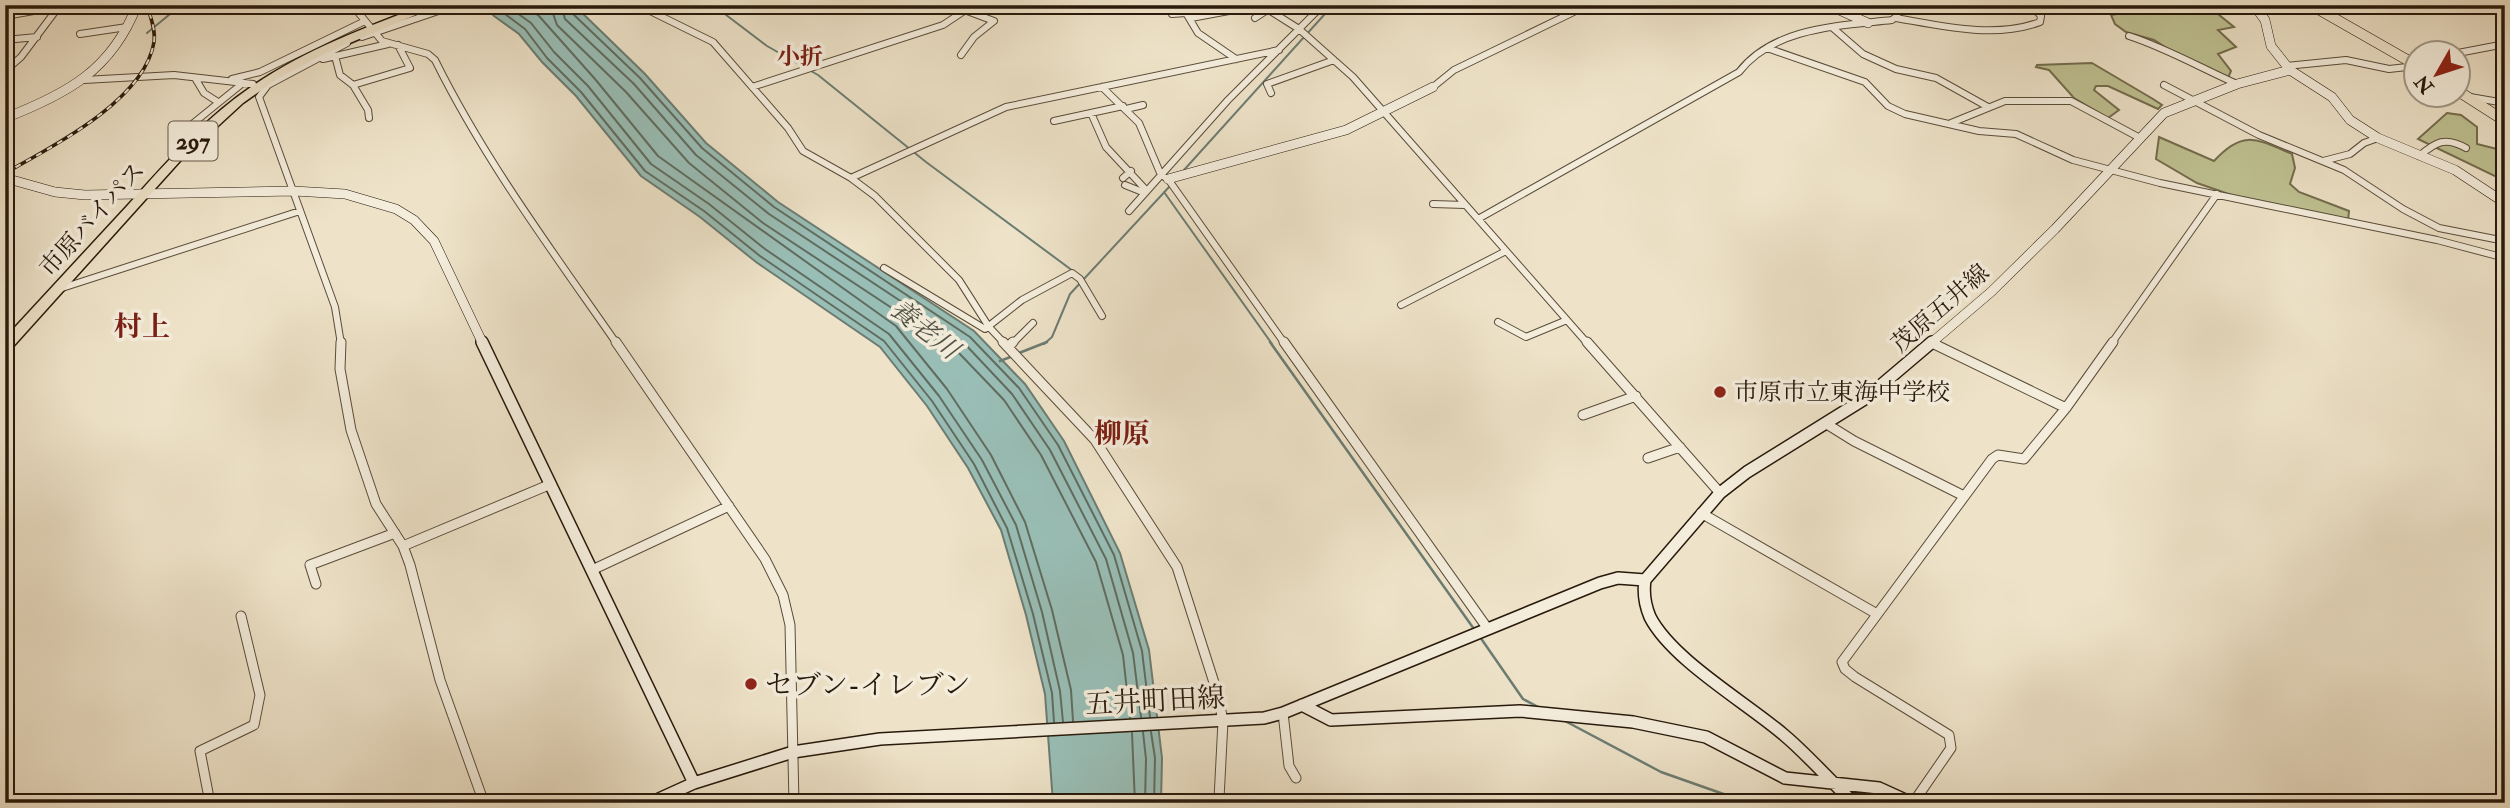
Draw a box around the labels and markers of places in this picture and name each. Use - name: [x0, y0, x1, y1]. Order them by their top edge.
- place label: 市原市立東海中学校: [1734, 377, 1950, 408]
- marker: 市原市立東海中学校: [1712, 384, 1728, 400]
- place label: セブン-イレブン: [765, 668, 971, 703]
- marker: セブン-イレブン: [743, 676, 759, 692]

